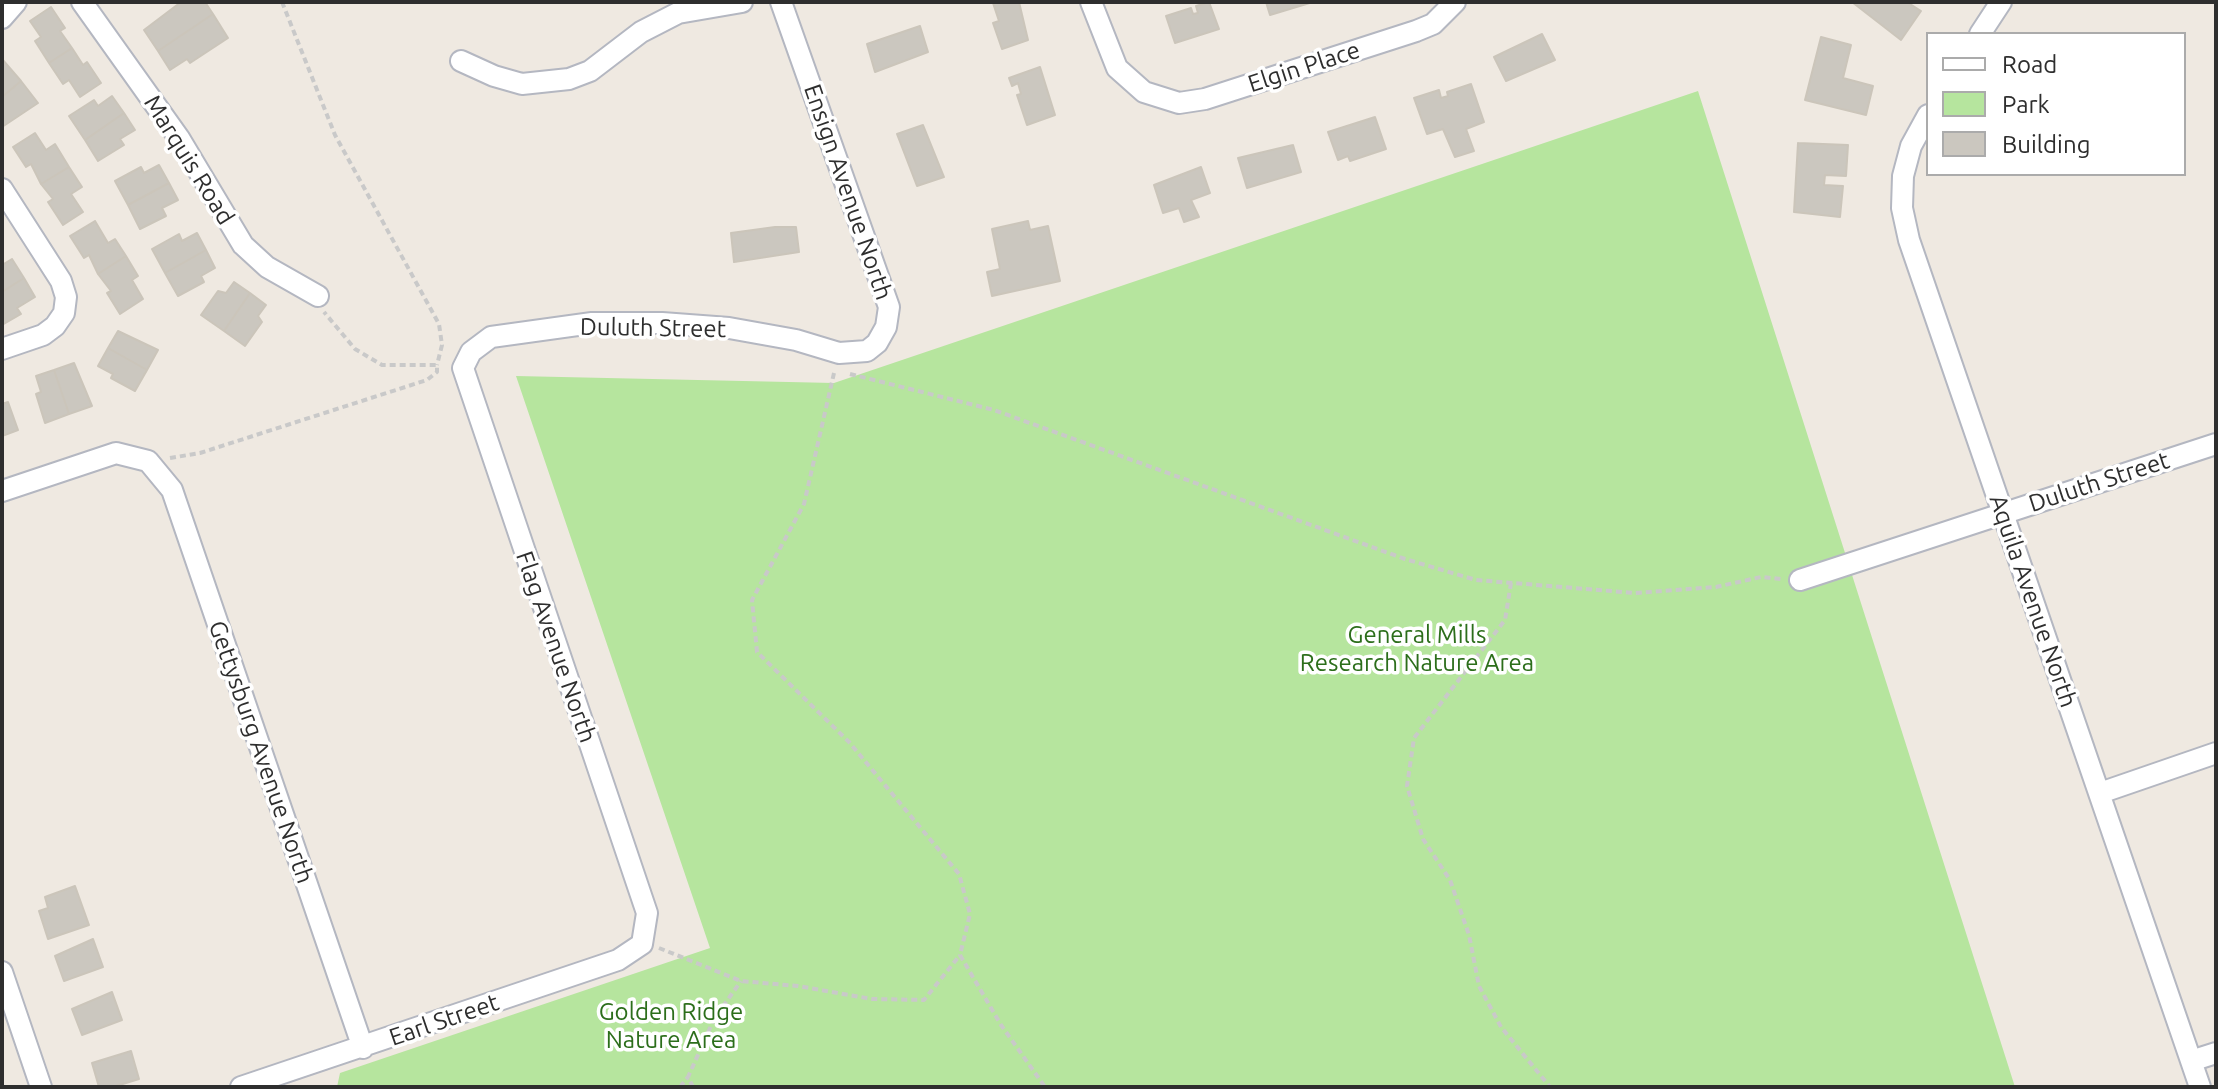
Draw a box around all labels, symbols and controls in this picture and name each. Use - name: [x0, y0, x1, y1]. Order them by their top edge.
- legend: [1926, 32, 2186, 176]
- street label: Elgin Place: [1244, 35, 1364, 99]
- text: Road: [2002, 51, 2057, 78]
- street label: Ensign Avenue North: [798, 80, 898, 304]
- street label: Marquis Road: [138, 90, 240, 230]
- text: Park: [2002, 91, 2050, 118]
- text: Building: [2002, 131, 2090, 158]
- street label: Duluth Street: [580, 312, 726, 344]
- street label: Duluth Street: [2025, 446, 2173, 518]
- street label: Aquila Avenue North: [1983, 491, 2083, 711]
- street label: Flag Avenue North: [510, 548, 602, 746]
- street label: Gettysburg Avenue North: [202, 617, 320, 887]
- park label: General Mills Research Nature Area: [1300, 621, 1534, 677]
- street label: Earl Street: [386, 988, 502, 1052]
- park label: Golden Ridge Nature Area: [599, 998, 743, 1054]

